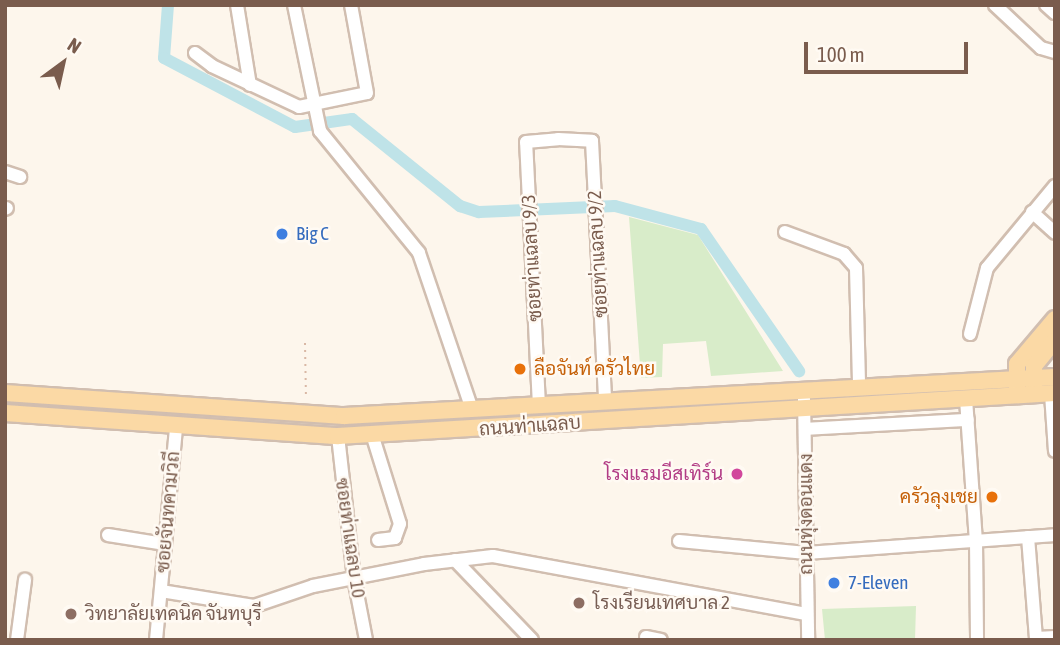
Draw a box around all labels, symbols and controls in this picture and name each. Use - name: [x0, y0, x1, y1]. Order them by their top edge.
- north arrow: [28, 28, 98, 98]
- scale bar: [808, 28, 972, 72]
- text: N: [64, 33, 85, 58]
- text: 100 m: [817, 42, 865, 66]
- street label: ซอยท่าแฉลบ 9/2: [583, 190, 613, 318]
- street label: ซอยท่าแฉลบ 9/3: [517, 194, 547, 322]
- place label: Big C: [296, 223, 329, 245]
- marker: Big C: [274, 226, 290, 242]
- place label: ลือจันท์ ครัวไทย: [534, 358, 655, 380]
- marker: ลือจันท์ ครัวไทย: [512, 361, 528, 377]
- street label: ถนนท่าแฉลบ: [478, 411, 582, 441]
- street label: ซอยจันทคามวิถี: [151, 450, 185, 574]
- street label: ถนนทุ่งดอนแดง: [795, 453, 817, 575]
- place label: โรงแรมอีสเทิร์น: [604, 463, 723, 485]
- marker: โรงแรมอีสเทิร์น: [729, 466, 745, 482]
- street label: ซอยท่าแฉลบ 10: [330, 477, 370, 599]
- place label: ครัวลุงเชย: [900, 486, 978, 508]
- marker: ครัวลุงเชย: [984, 489, 1000, 505]
- place label: 7-Eleven: [848, 572, 909, 594]
- marker: 7-Eleven: [826, 575, 842, 591]
- place label: โรงเรียนเทศบาล 2: [593, 592, 730, 614]
- marker: โรงเรียนเทศบาล 2: [571, 595, 587, 611]
- place label: วิทยาลัยเทคนิค จันทบุรี: [85, 603, 262, 625]
- marker: วิทยาลัยเทคนิค จันทบุรี: [63, 606, 79, 622]

